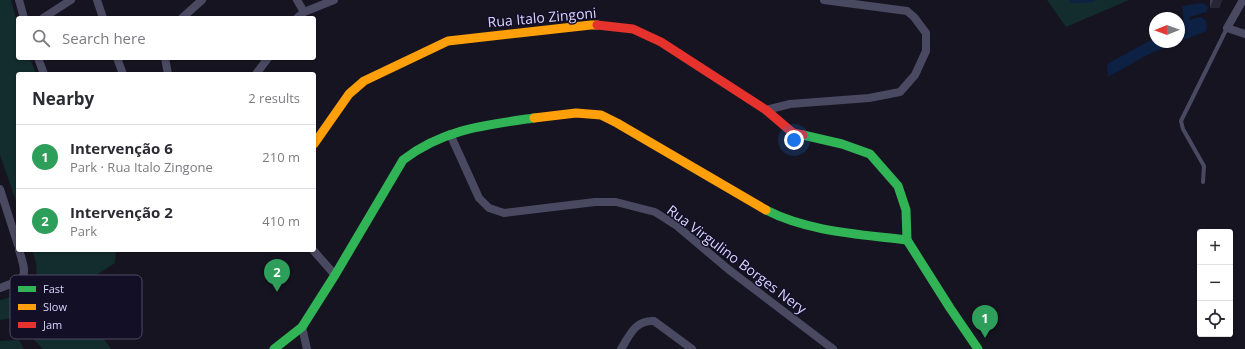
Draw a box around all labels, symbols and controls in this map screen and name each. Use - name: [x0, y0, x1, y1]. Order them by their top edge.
- street label: Rua Italo Zingoni: [487, 3, 597, 31]
- north arrow: [1149, 12, 1185, 48]
- search box: [16, 16, 316, 60]
- icon: search: [30, 27, 52, 49]
- text: Search here: [62, 28, 146, 48]
- text: Nearby: [32, 87, 94, 110]
- text: 2 results: [248, 89, 300, 107]
- your location: [784, 130, 804, 150]
- text: Intervenção 6: [70, 138, 173, 158]
- text: 1: [41, 148, 49, 166]
- text: 210 m: [262, 148, 300, 166]
- text: Park · Rua Italo Zingone: [70, 158, 213, 176]
- street label: Rua Virgulino Borges Nery: [663, 200, 811, 318]
- text: Intervenção 2: [70, 202, 173, 222]
- text: 2: [41, 212, 49, 230]
- text: 410 m: [262, 212, 300, 230]
- text: Park: [70, 222, 97, 240]
- map controls: [1197, 229, 1233, 337]
- button: +: [1197, 229, 1233, 265]
- pin: 2: [264, 259, 290, 292]
- button: −: [1197, 265, 1233, 301]
- legend: [10, 275, 142, 339]
- text: Fast: [43, 281, 64, 296]
- text: Slow: [43, 299, 67, 314]
- button: locate: [1197, 301, 1233, 337]
- pin: 1: [972, 305, 998, 338]
- text: Jam: [42, 317, 62, 332]

